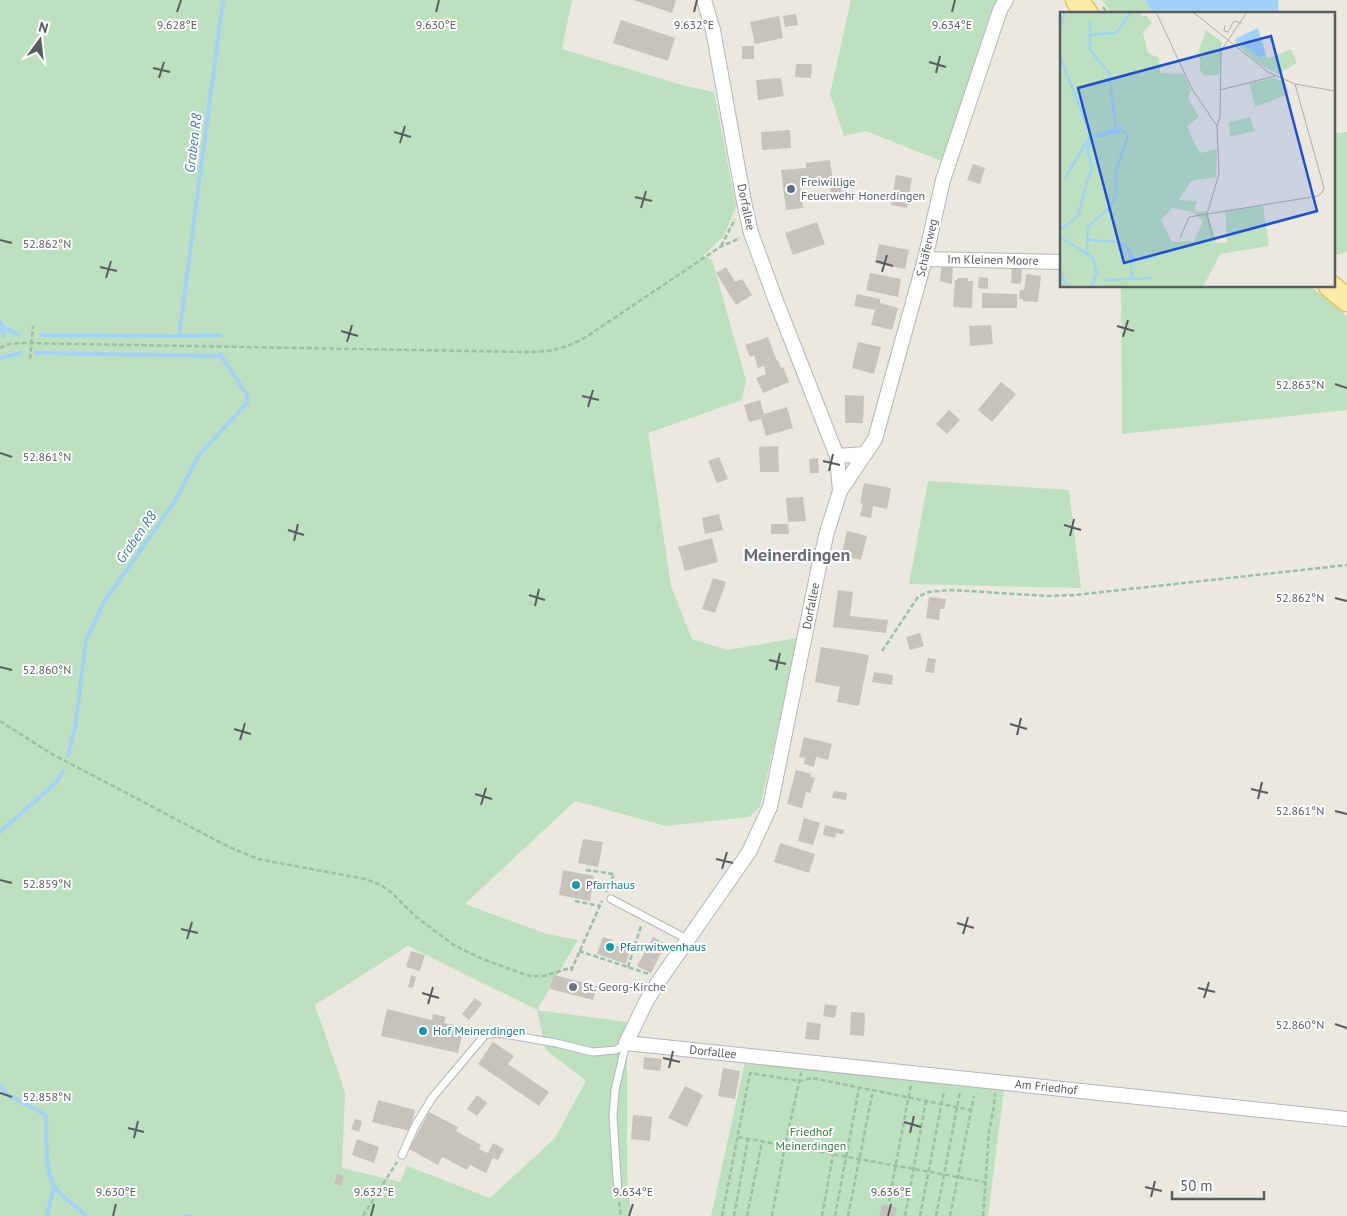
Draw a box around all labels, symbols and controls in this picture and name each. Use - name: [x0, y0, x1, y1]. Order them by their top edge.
- inset map: [1060, 12, 1334, 288]
- north arrow: [15, 15, 65, 65]
- text: 9.628°E: [157, 17, 197, 32]
- text: 9.630°E: [416, 17, 456, 32]
- text: 9.632°E: [674, 17, 714, 32]
- text: 9.634°E: [932, 17, 972, 32]
- text: N: [37, 18, 50, 37]
- water label: Graben R8: [180, 112, 206, 174]
- place label: Freiwillige Feuerwehr Honerdingen: [801, 174, 925, 203]
- street label: Dorfallee: [734, 182, 759, 232]
- marker: Freiwillige Feuerwehr Honerdingen: [785, 183, 797, 195]
- street label: Schäferweg: [913, 217, 940, 278]
- text: 52.862°N: [23, 236, 71, 251]
- street label: Im Kleinen Moore: [947, 251, 1039, 268]
- text: 52.863°N: [1276, 377, 1324, 392]
- text: 52.861°N: [23, 449, 71, 464]
- water label: Graben R8: [112, 507, 161, 567]
- district label: Meinerdingen: [744, 543, 850, 566]
- street label: Dorfallee: [799, 581, 822, 631]
- text: 52.862°N: [1276, 590, 1324, 605]
- text: 52.860°N: [23, 662, 71, 677]
- text: 52.861°N: [1276, 803, 1324, 818]
- text: 52.859°N: [23, 876, 71, 891]
- place label: Pfarrhaus: [586, 877, 635, 892]
- marker: Pfarrhaus: [570, 879, 582, 891]
- place label: Pfarrwitwenhaus: [620, 939, 706, 954]
- marker: Pfarrwitwenhaus: [604, 941, 616, 953]
- place label: St. Georg-Kirche: [583, 979, 666, 994]
- marker: St. Georg-Kirche: [567, 981, 579, 993]
- text: 52.860°N: [1276, 1017, 1324, 1032]
- place label: Hof Meinerdingen: [433, 1023, 525, 1038]
- marker: Hof Meinerdingen: [417, 1025, 429, 1037]
- street label: Dorfallee: [689, 1042, 737, 1061]
- street label: Am Friedhof: [1014, 1076, 1079, 1097]
- text: 52.858°N: [23, 1089, 71, 1104]
- park label: Friedhof Meinerdingen: [776, 1124, 846, 1153]
- scale bar: [1172, 1168, 1264, 1200]
- text: 50 m: [1180, 1176, 1213, 1195]
- text: 9.630°E: [96, 1184, 136, 1199]
- text: 9.632°E: [354, 1184, 394, 1199]
- text: 9.634°E: [613, 1184, 653, 1199]
- text: 9.636°E: [871, 1184, 911, 1199]

